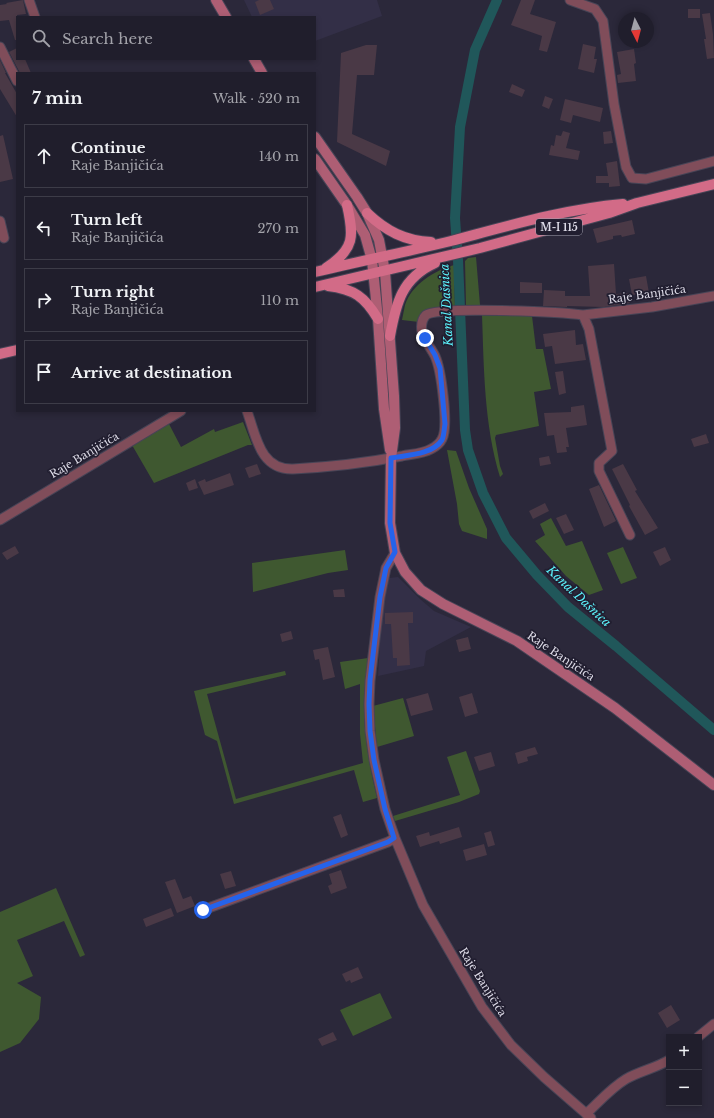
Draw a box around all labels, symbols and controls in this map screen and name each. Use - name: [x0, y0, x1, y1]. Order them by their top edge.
- north arrow: [618, 12, 654, 48]
- search box: [16, 16, 316, 60]
- icon: search: [30, 27, 52, 49]
- text: Search here: [62, 29, 153, 48]
- text: 7 min: [32, 88, 83, 109]
- text: Walk · 520 m: [213, 90, 300, 107]
- text: Continue: [71, 138, 146, 157]
- icon: ahead: [33, 145, 55, 167]
- text: 140 m: [259, 148, 299, 165]
- text: Raje Banjičića: [71, 157, 164, 174]
- text: Turn left: [71, 210, 142, 229]
- icon: left: [33, 217, 55, 239]
- road number: M-I 115: [536, 219, 582, 235]
- text: 270 m: [258, 220, 299, 237]
- text: Raje Banjičića: [71, 229, 164, 246]
- water label: Kanal Dašnica: [436, 263, 456, 348]
- street label: Raje Banjičića: [607, 281, 688, 306]
- text: Turn right: [71, 282, 154, 301]
- icon: right: [33, 289, 55, 311]
- text: 110 m: [260, 292, 299, 309]
- text: Raje Banjičića: [71, 301, 164, 318]
- route end: [416, 329, 434, 347]
- icon: arrive: [33, 361, 55, 383]
- text: Arrive at destination: [71, 363, 232, 382]
- street label: Raje Banjičića: [47, 428, 122, 481]
- water label: Kanal Dašnica: [543, 562, 614, 630]
- street label: Raje Banjičića: [525, 628, 598, 684]
- route start: [194, 901, 212, 919]
- street label: Raje Banjičića: [456, 945, 510, 1020]
- map controls: [666, 1034, 702, 1106]
- button: +: [666, 1034, 702, 1070]
- button: −: [666, 1070, 702, 1106]

